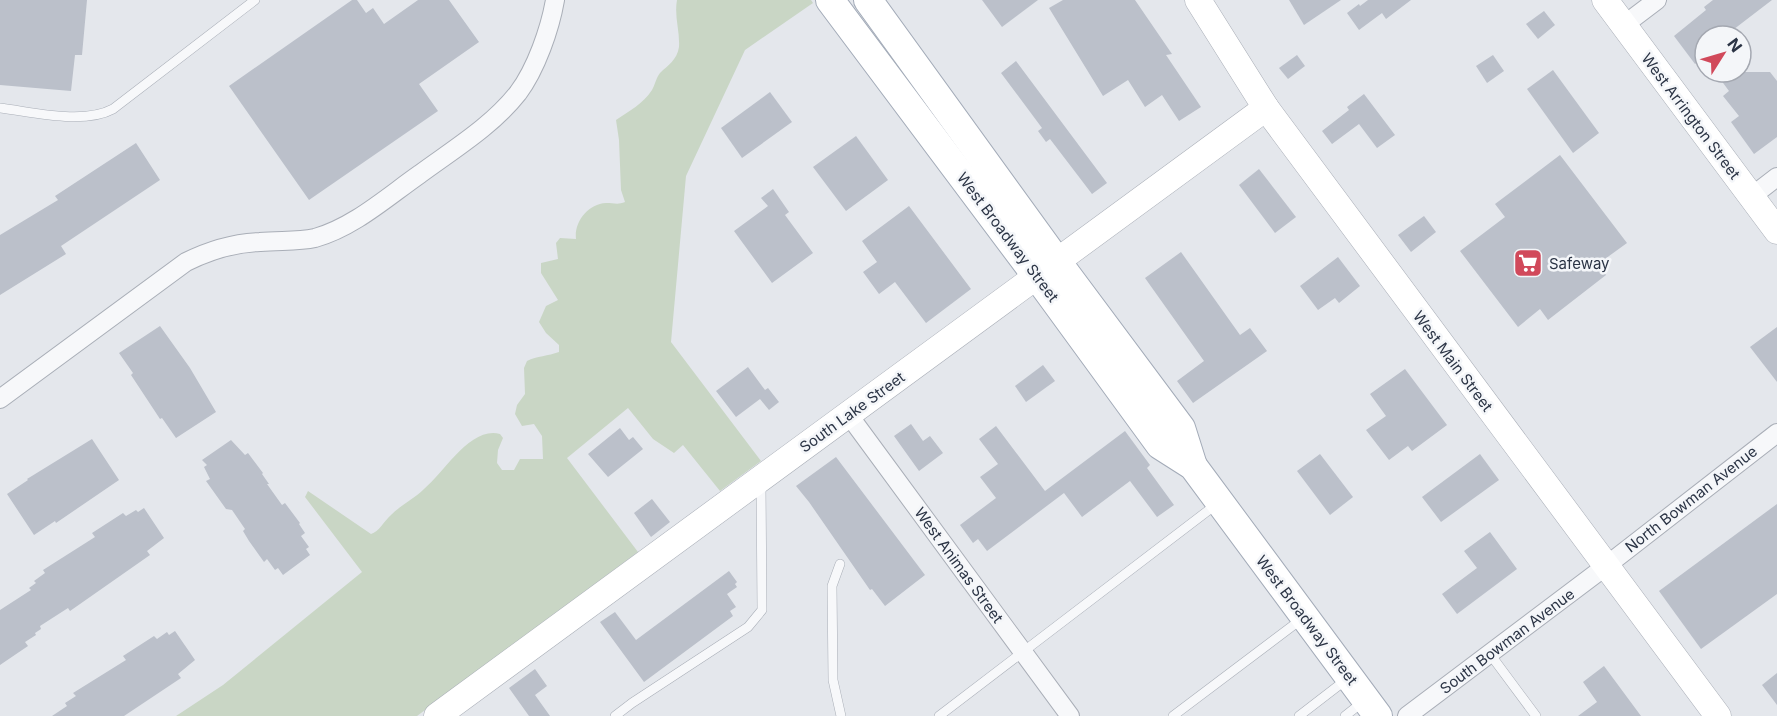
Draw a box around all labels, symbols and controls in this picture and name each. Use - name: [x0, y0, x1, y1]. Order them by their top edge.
- north arrow: [1693, 24, 1753, 84]
- text: N: [1723, 34, 1747, 56]
- street label: West Arrington Street: [1637, 49, 1745, 183]
- street label: West Broadway Street: [953, 168, 1063, 306]
- supermarket icon: Safeway: [1512, 247, 1544, 279]
- place label: Safeway: [1549, 254, 1610, 273]
- street label: West Main Street: [1409, 307, 1497, 415]
- street label: South Lake Street: [796, 367, 908, 457]
- street label: North Bowman Avenue: [1621, 442, 1761, 556]
- street label: West Animas Street: [911, 503, 1007, 627]
- street label: West Broadway Street: [1252, 551, 1362, 689]
- street label: South Bowman Avenue: [1436, 584, 1578, 698]

